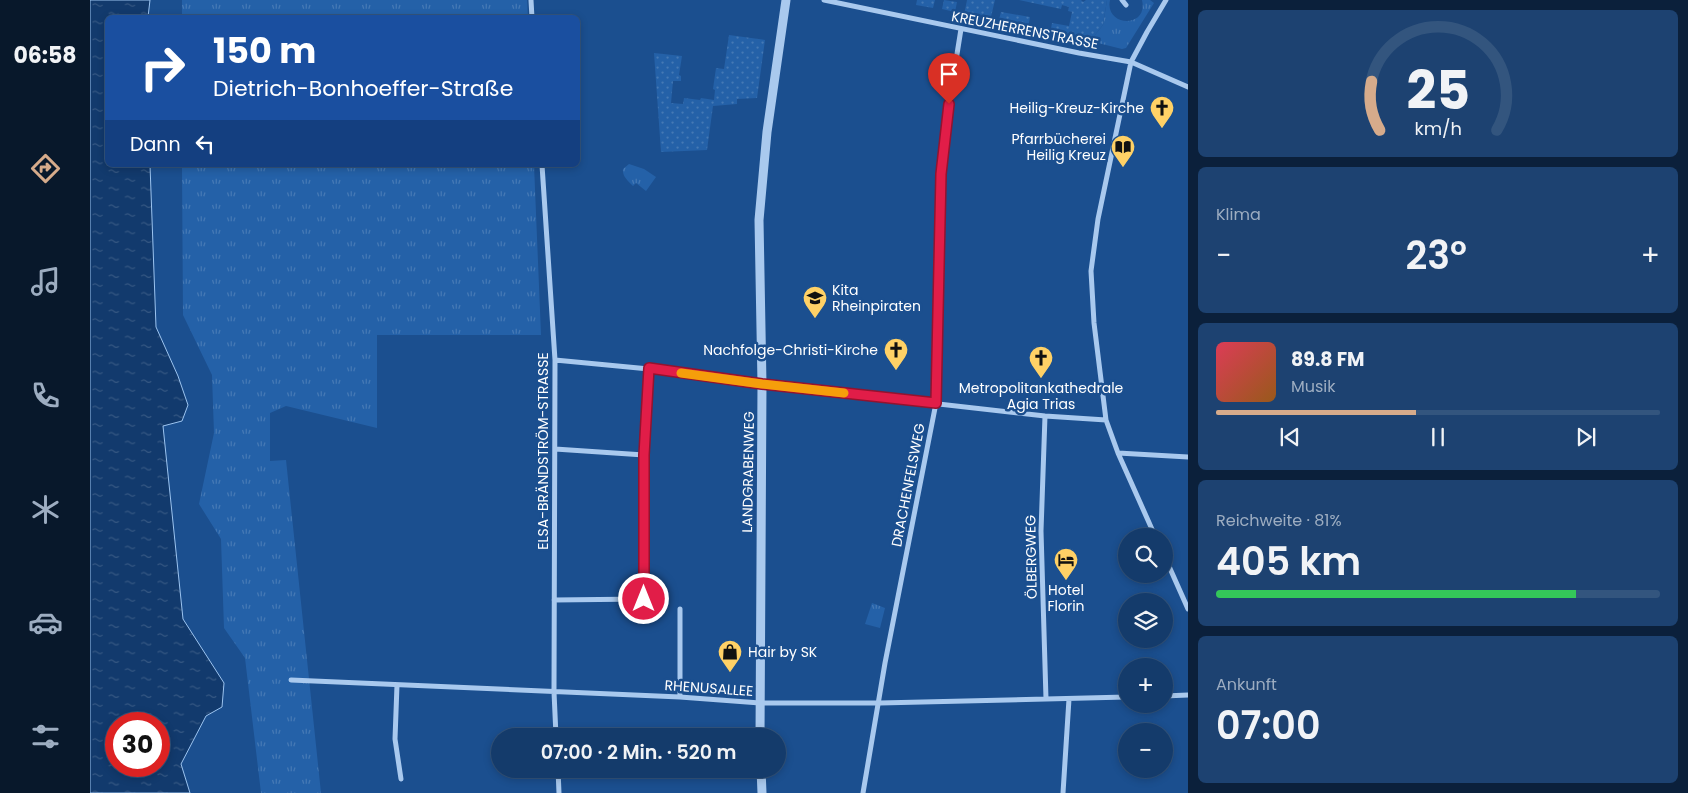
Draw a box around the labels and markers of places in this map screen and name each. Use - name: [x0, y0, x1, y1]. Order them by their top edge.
- pin: [928, 53, 970, 104]
- church icon: Heilig-Kreuz-Kirche: [1149, 95, 1175, 129]
- place label: Heilig-Kreuz-Kirche: [1010, 98, 1144, 118]
- place label: Pfarrbücherei Heilig Kreuz: [1011, 129, 1106, 165]
- library icon: Pfarrbücherei Heilig Kreuz: [1110, 134, 1136, 168]
- place label: Kita Rheinpiraten: [832, 280, 921, 316]
- school or university icon: Kita Rheinpiraten: [802, 285, 828, 319]
- church icon: Nachfolge-Christi-Kirche: [883, 337, 909, 371]
- place label: Nachfolge-Christi-Kirche: [703, 340, 878, 360]
- church icon: Metropolitankathedrale Agia Trias: [1028, 345, 1054, 379]
- place label: Metropolitankathedrale Agia Trias: [959, 378, 1124, 414]
- hotel icon: Hotel Florin: [1053, 547, 1079, 581]
- place label: Hotel Florin: [1047, 580, 1085, 616]
- shop icon: Hair by SK: [717, 639, 743, 673]
- place label: Hair by SK: [748, 642, 818, 662]

